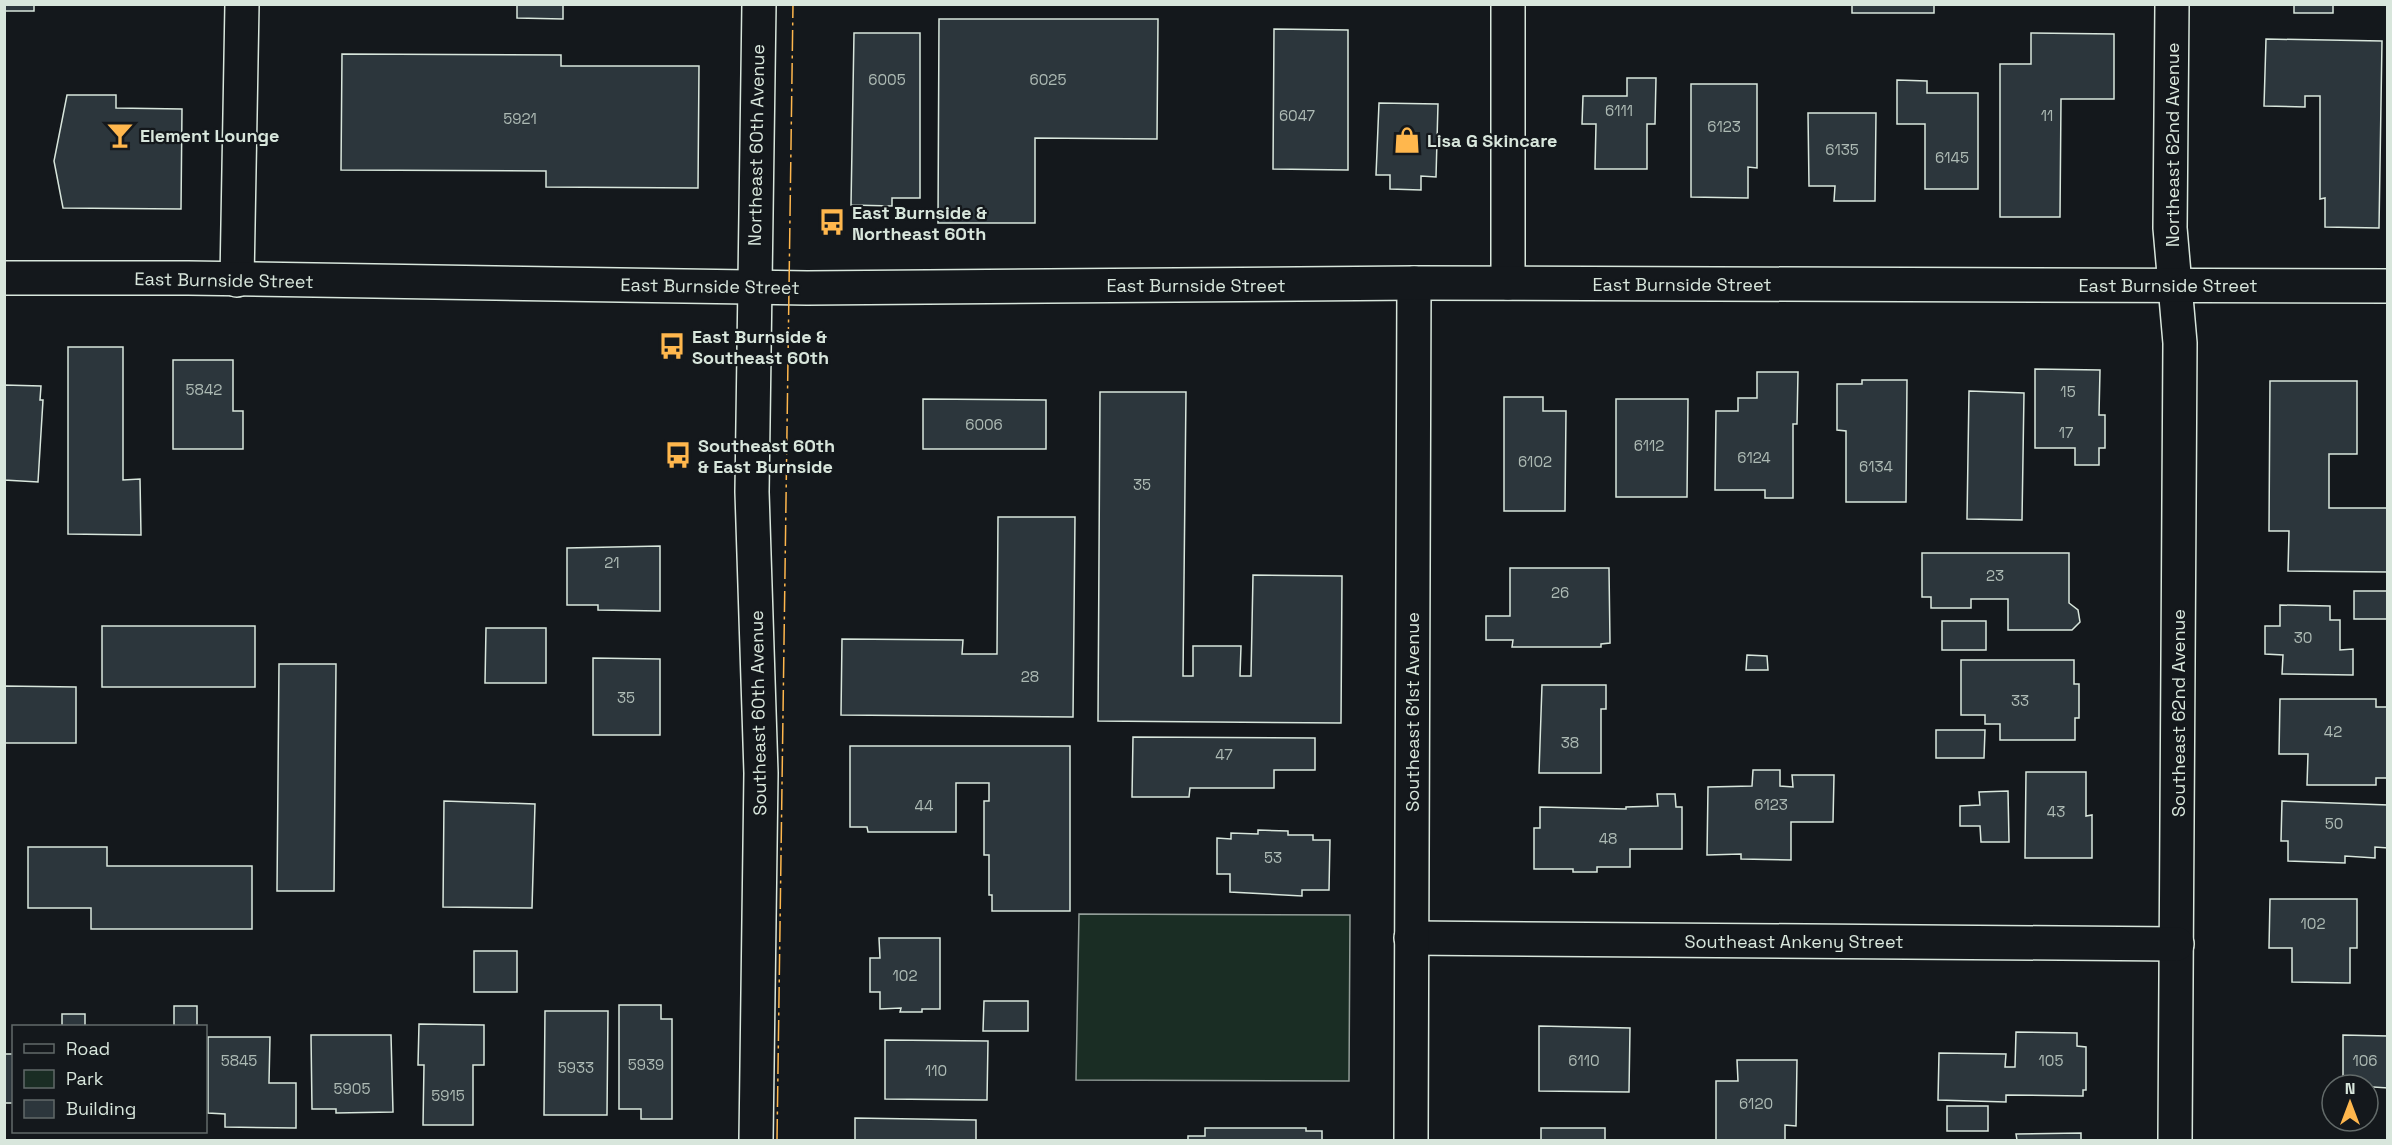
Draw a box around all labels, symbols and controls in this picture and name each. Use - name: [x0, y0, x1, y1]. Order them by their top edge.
- street label: Northeast 62nd Avenue: [2161, 43, 2184, 247]
- street label: Northeast 60th Avenue: [743, 44, 769, 246]
- house number: 6005: [868, 70, 906, 89]
- house number: 6025: [1030, 70, 1066, 89]
- house number: 6111: [1605, 101, 1633, 120]
- house number: 6047: [1279, 106, 1315, 125]
- house number: 11: [2041, 106, 2053, 125]
- house number: 5921: [503, 109, 537, 128]
- house number: 6123: [1707, 117, 1741, 136]
- bar icon: Element Lounge: [105, 120, 135, 150]
- place label: Element Lounge: [140, 124, 279, 147]
- shop icon: Lisa G Skincare: [1392, 125, 1422, 155]
- place label: Lisa G Skincare: [1427, 129, 1557, 152]
- house number: 6135: [1825, 140, 1859, 159]
- house number: 6145: [1935, 148, 1969, 167]
- place label: East Burnside & Northeast 60th: [852, 201, 987, 245]
- bus stop icon: East Burnside & Northeast 60th: [817, 207, 847, 237]
- street label: East Burnside Street: [134, 267, 314, 293]
- street label: East Burnside Street: [620, 273, 800, 299]
- street label: East Burnside Street: [1592, 273, 1772, 296]
- street label: East Burnside Street: [1106, 274, 1286, 297]
- street label: East Burnside Street: [2078, 274, 2258, 297]
- place label: East Burnside & Southeast 60th: [692, 325, 829, 369]
- bus stop icon: East Burnside & Southeast 60th: [657, 331, 687, 361]
- house number: 5842: [186, 380, 222, 399]
- house number: 15: [2060, 382, 2076, 401]
- house number: 6006: [965, 415, 1003, 434]
- house number: 17: [2059, 423, 2073, 442]
- place label: Southeast 60th & East Burnside: [698, 434, 835, 478]
- house number: 6112: [1634, 436, 1664, 455]
- bus stop icon: Southeast 60th & East Burnside: [663, 440, 693, 470]
- house number: 6124: [1737, 448, 1771, 467]
- house number: 6102: [1518, 452, 1552, 471]
- house number: 6134: [1859, 457, 1893, 476]
- house number: 35: [1133, 475, 1151, 494]
- house number: 21: [604, 553, 620, 572]
- house number: 23: [1986, 566, 2004, 585]
- house number: 26: [1551, 583, 1569, 602]
- street label: Southeast 62nd Avenue: [2167, 609, 2190, 817]
- street label: Southeast 60th Avenue: [745, 610, 771, 816]
- street label: Southeast 61st Avenue: [1401, 612, 1424, 812]
- house number: 30: [2294, 628, 2312, 647]
- house number: 28: [1021, 667, 1039, 686]
- house number: 35: [617, 688, 635, 707]
- house number: 33: [2011, 691, 2029, 710]
- house number: 42: [2324, 722, 2342, 741]
- house number: 38: [1561, 733, 1579, 752]
- house number: 47: [1215, 745, 1233, 764]
- house number: 6123: [1754, 795, 1788, 814]
- house number: 44: [915, 796, 933, 815]
- house number: 43: [2047, 802, 2065, 821]
- house number: 50: [2325, 814, 2343, 833]
- house number: 48: [1599, 829, 1617, 848]
- house number: 53: [1264, 848, 1282, 867]
- house number: 102: [2301, 914, 2325, 933]
- street label: Southeast Ankeny Street: [1684, 930, 1904, 953]
- house number: 102: [893, 966, 917, 985]
- legend: [12, 1025, 207, 1133]
- text: Road: [66, 1037, 110, 1060]
- house number: 5845: [221, 1051, 257, 1070]
- house number: 6110: [1568, 1051, 1600, 1070]
- house number: 105: [2039, 1051, 2063, 1070]
- house number: 106: [2352, 1051, 2378, 1070]
- house number: 5939: [628, 1055, 664, 1074]
- house number: 5933: [558, 1058, 594, 1077]
- house number: 110: [925, 1061, 947, 1080]
- text: Park: [66, 1067, 104, 1090]
- north arrow: [2320, 1073, 2380, 1133]
- text: N: [2345, 1078, 2355, 1099]
- house number: 5905: [334, 1079, 370, 1098]
- house number: 5915: [431, 1086, 465, 1105]
- house number: 6120: [1739, 1094, 1773, 1113]
- text: Building: [66, 1097, 136, 1120]

